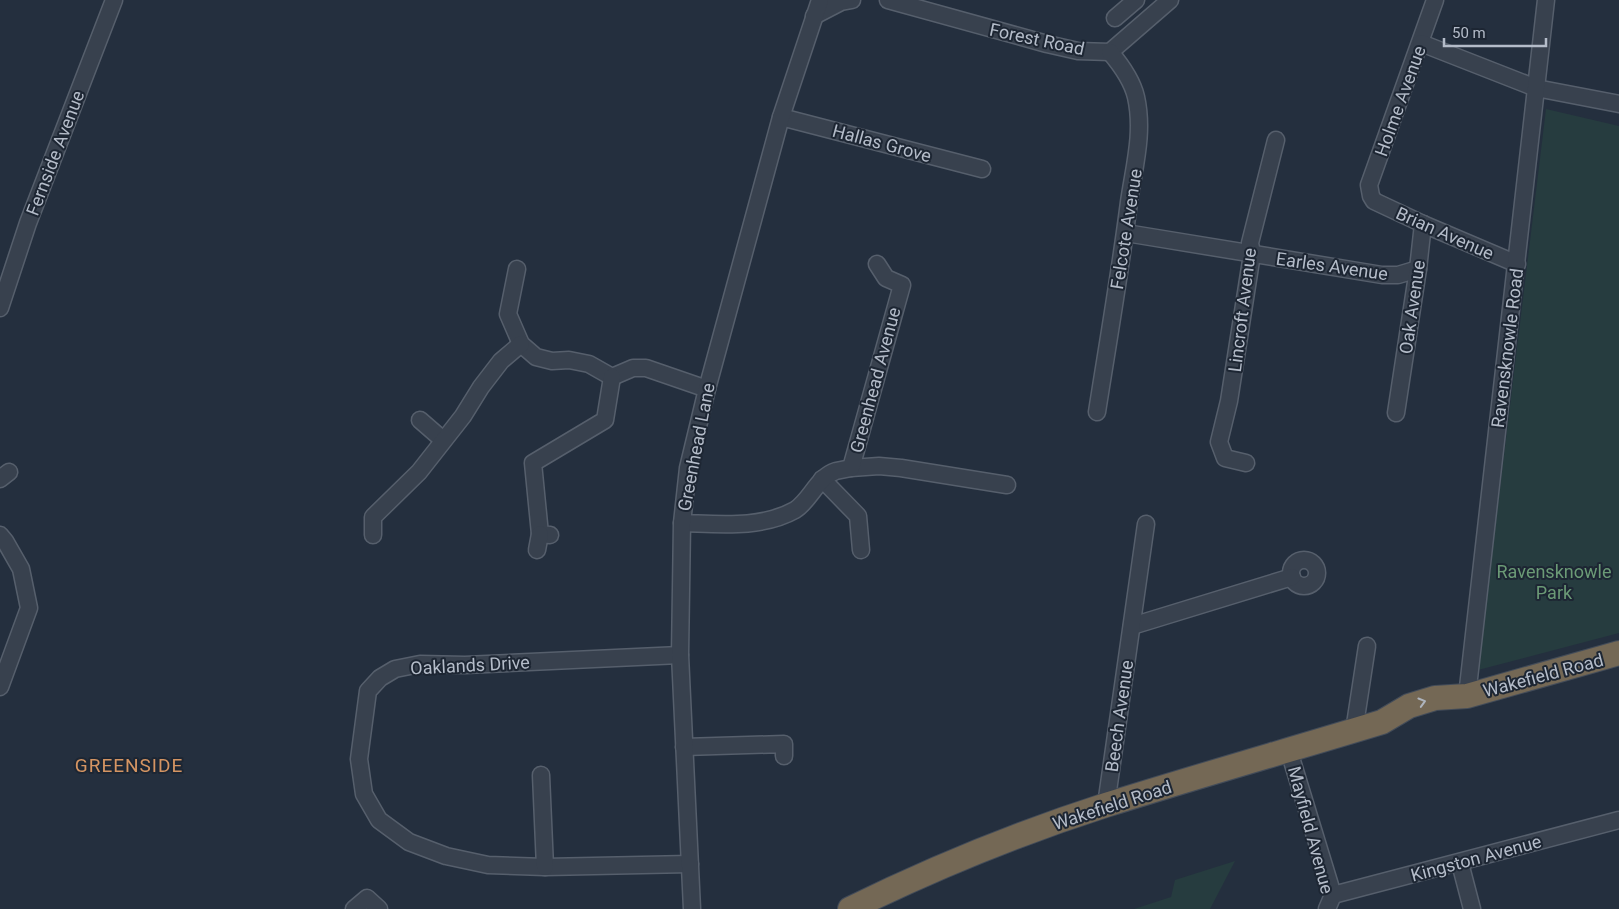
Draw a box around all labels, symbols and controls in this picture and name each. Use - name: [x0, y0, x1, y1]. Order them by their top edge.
- scale bar: [1444, 15, 1546, 47]
- street label: Forest Road: [988, 19, 1086, 59]
- text: 50 m: [1452, 24, 1486, 42]
- street label: Holme Avenue: [1370, 43, 1430, 159]
- street label: Fernside Avenue: [22, 88, 88, 218]
- street label: Hallas Grove: [830, 120, 934, 166]
- street label: Felcote Avenue: [1106, 167, 1146, 291]
- street label: Brian Avenue: [1393, 202, 1497, 264]
- street label: Lincroft Avenue: [1224, 247, 1260, 373]
- street label: Earles Avenue: [1275, 248, 1389, 284]
- street label: Oak Avenue: [1395, 259, 1429, 355]
- street label: Ravensknowle Road: [1487, 267, 1527, 429]
- street label: Greenhead Avenue: [845, 305, 905, 455]
- street label: Greenhead Lane: [673, 381, 719, 513]
- park label: Ravensknowle Park: [1497, 561, 1611, 603]
- street label: Wakefield Road: [1481, 649, 1605, 701]
- street label: Oaklands Drive: [410, 651, 530, 679]
- street label: Beech Avenue: [1101, 659, 1137, 773]
- one-way arrow: [1418, 697, 1426, 707]
- district label: GREENSIDE: [75, 754, 183, 777]
- street label: Mayfield Avenue: [1284, 764, 1338, 896]
- street label: Wakefield Road: [1050, 776, 1174, 834]
- street label: Kingston Avenue: [1408, 830, 1544, 886]

